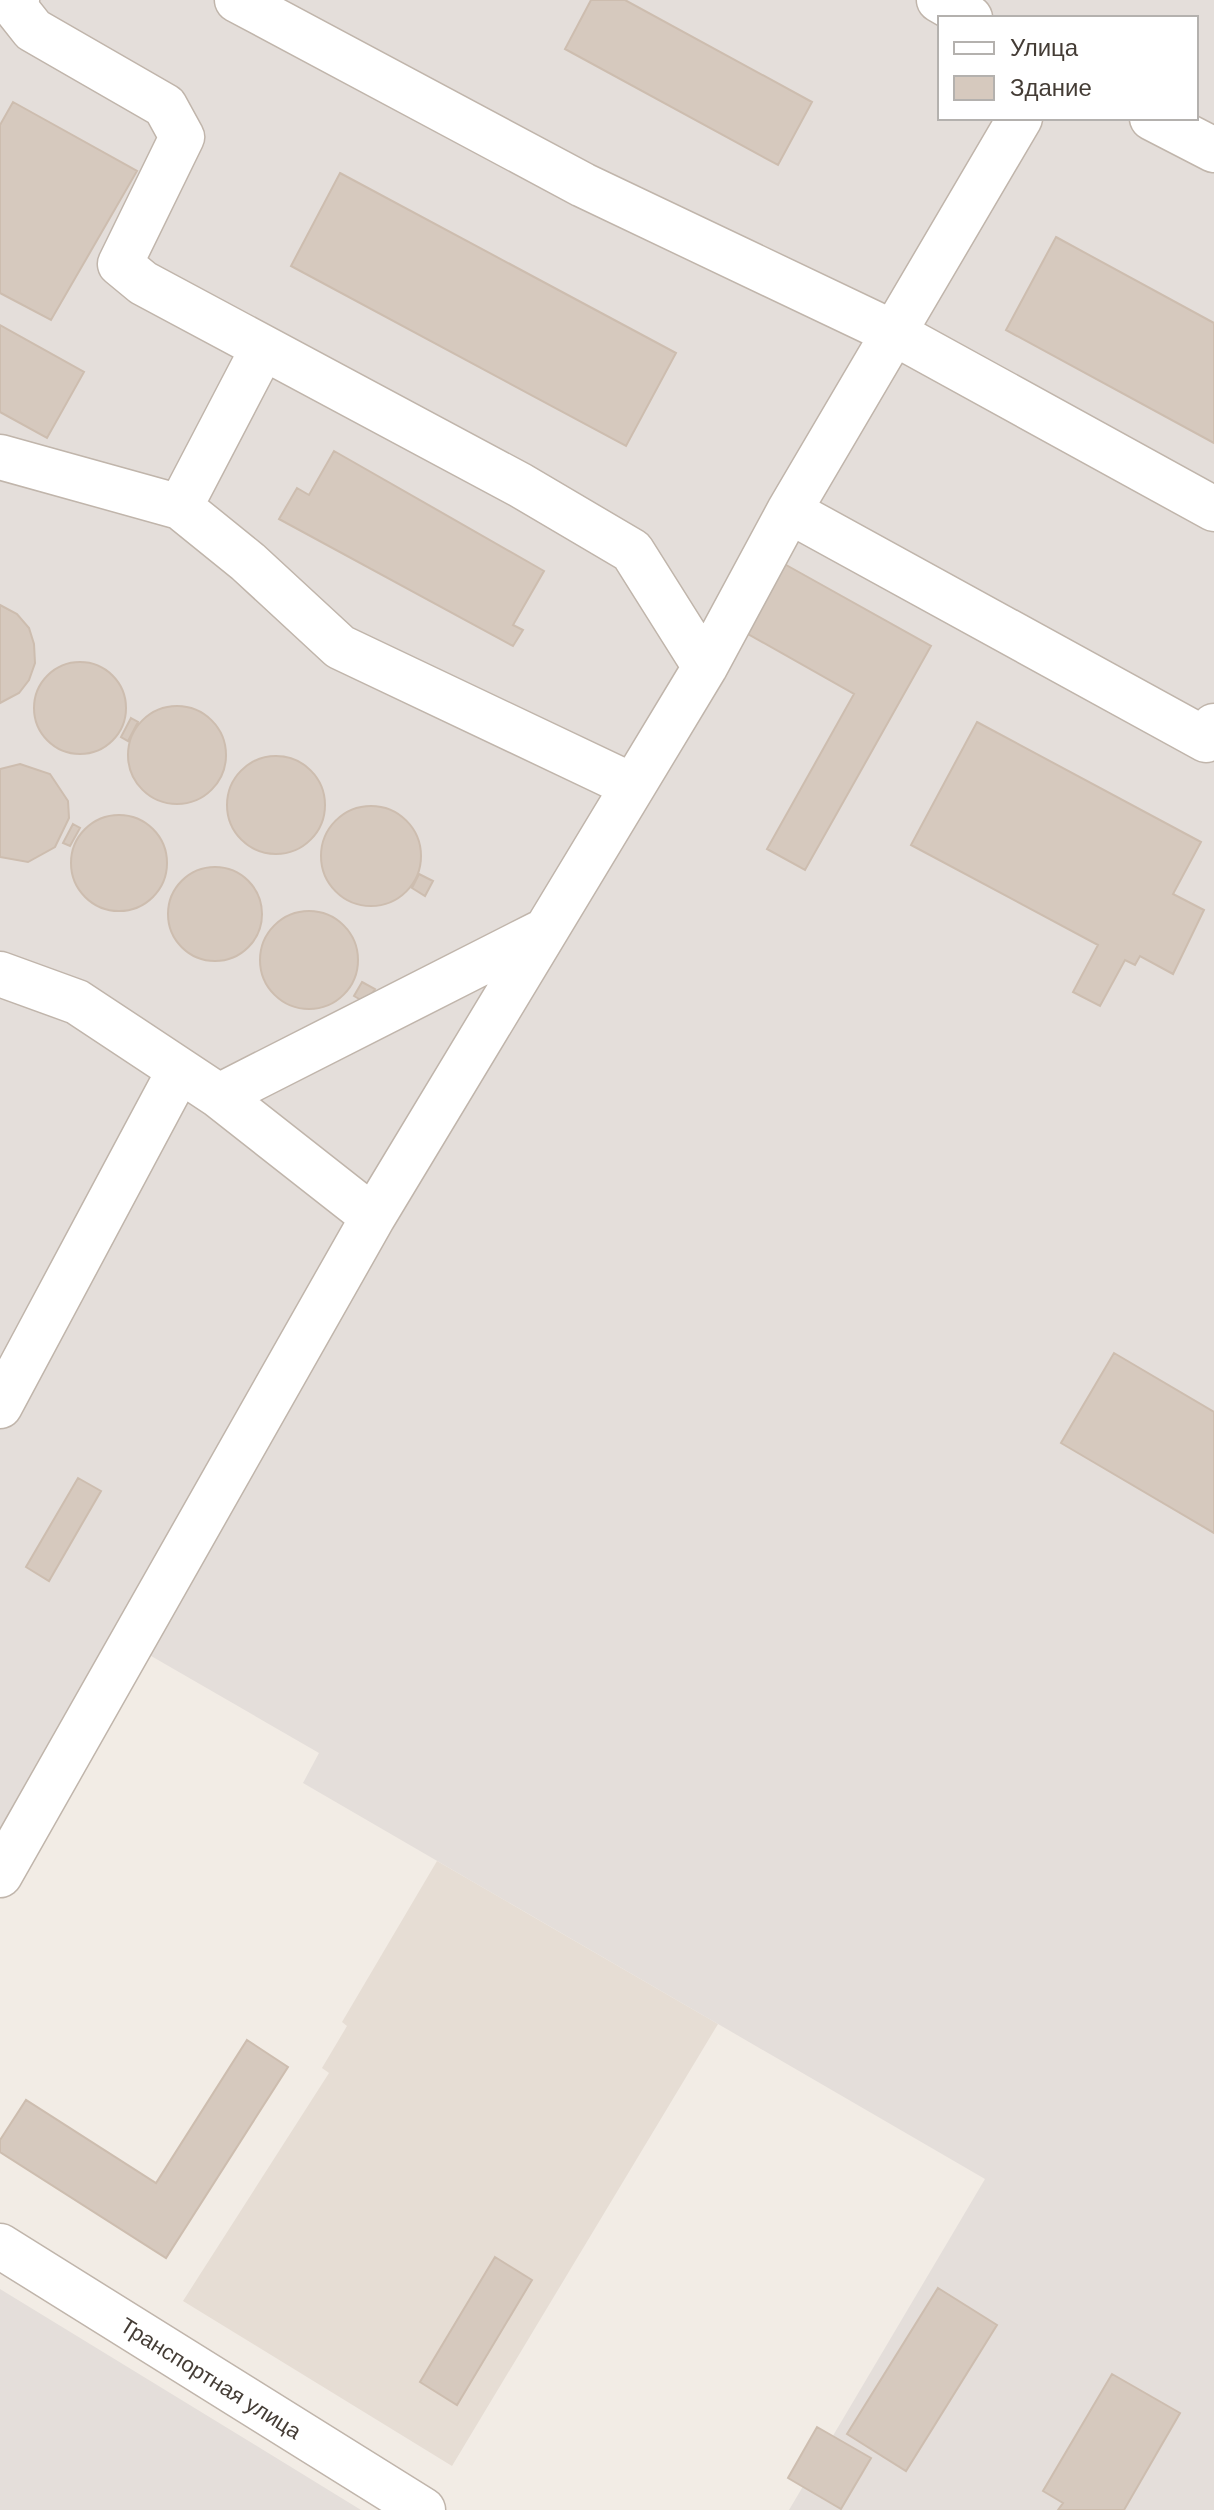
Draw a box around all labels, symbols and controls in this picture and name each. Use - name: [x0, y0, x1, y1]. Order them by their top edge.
- legend: [938, 16, 1198, 120]
- text: Улица: [1010, 32, 1079, 63]
- text: Здание: [1010, 72, 1092, 103]
- street label: Транспортная улица: [115, 2311, 307, 2446]

